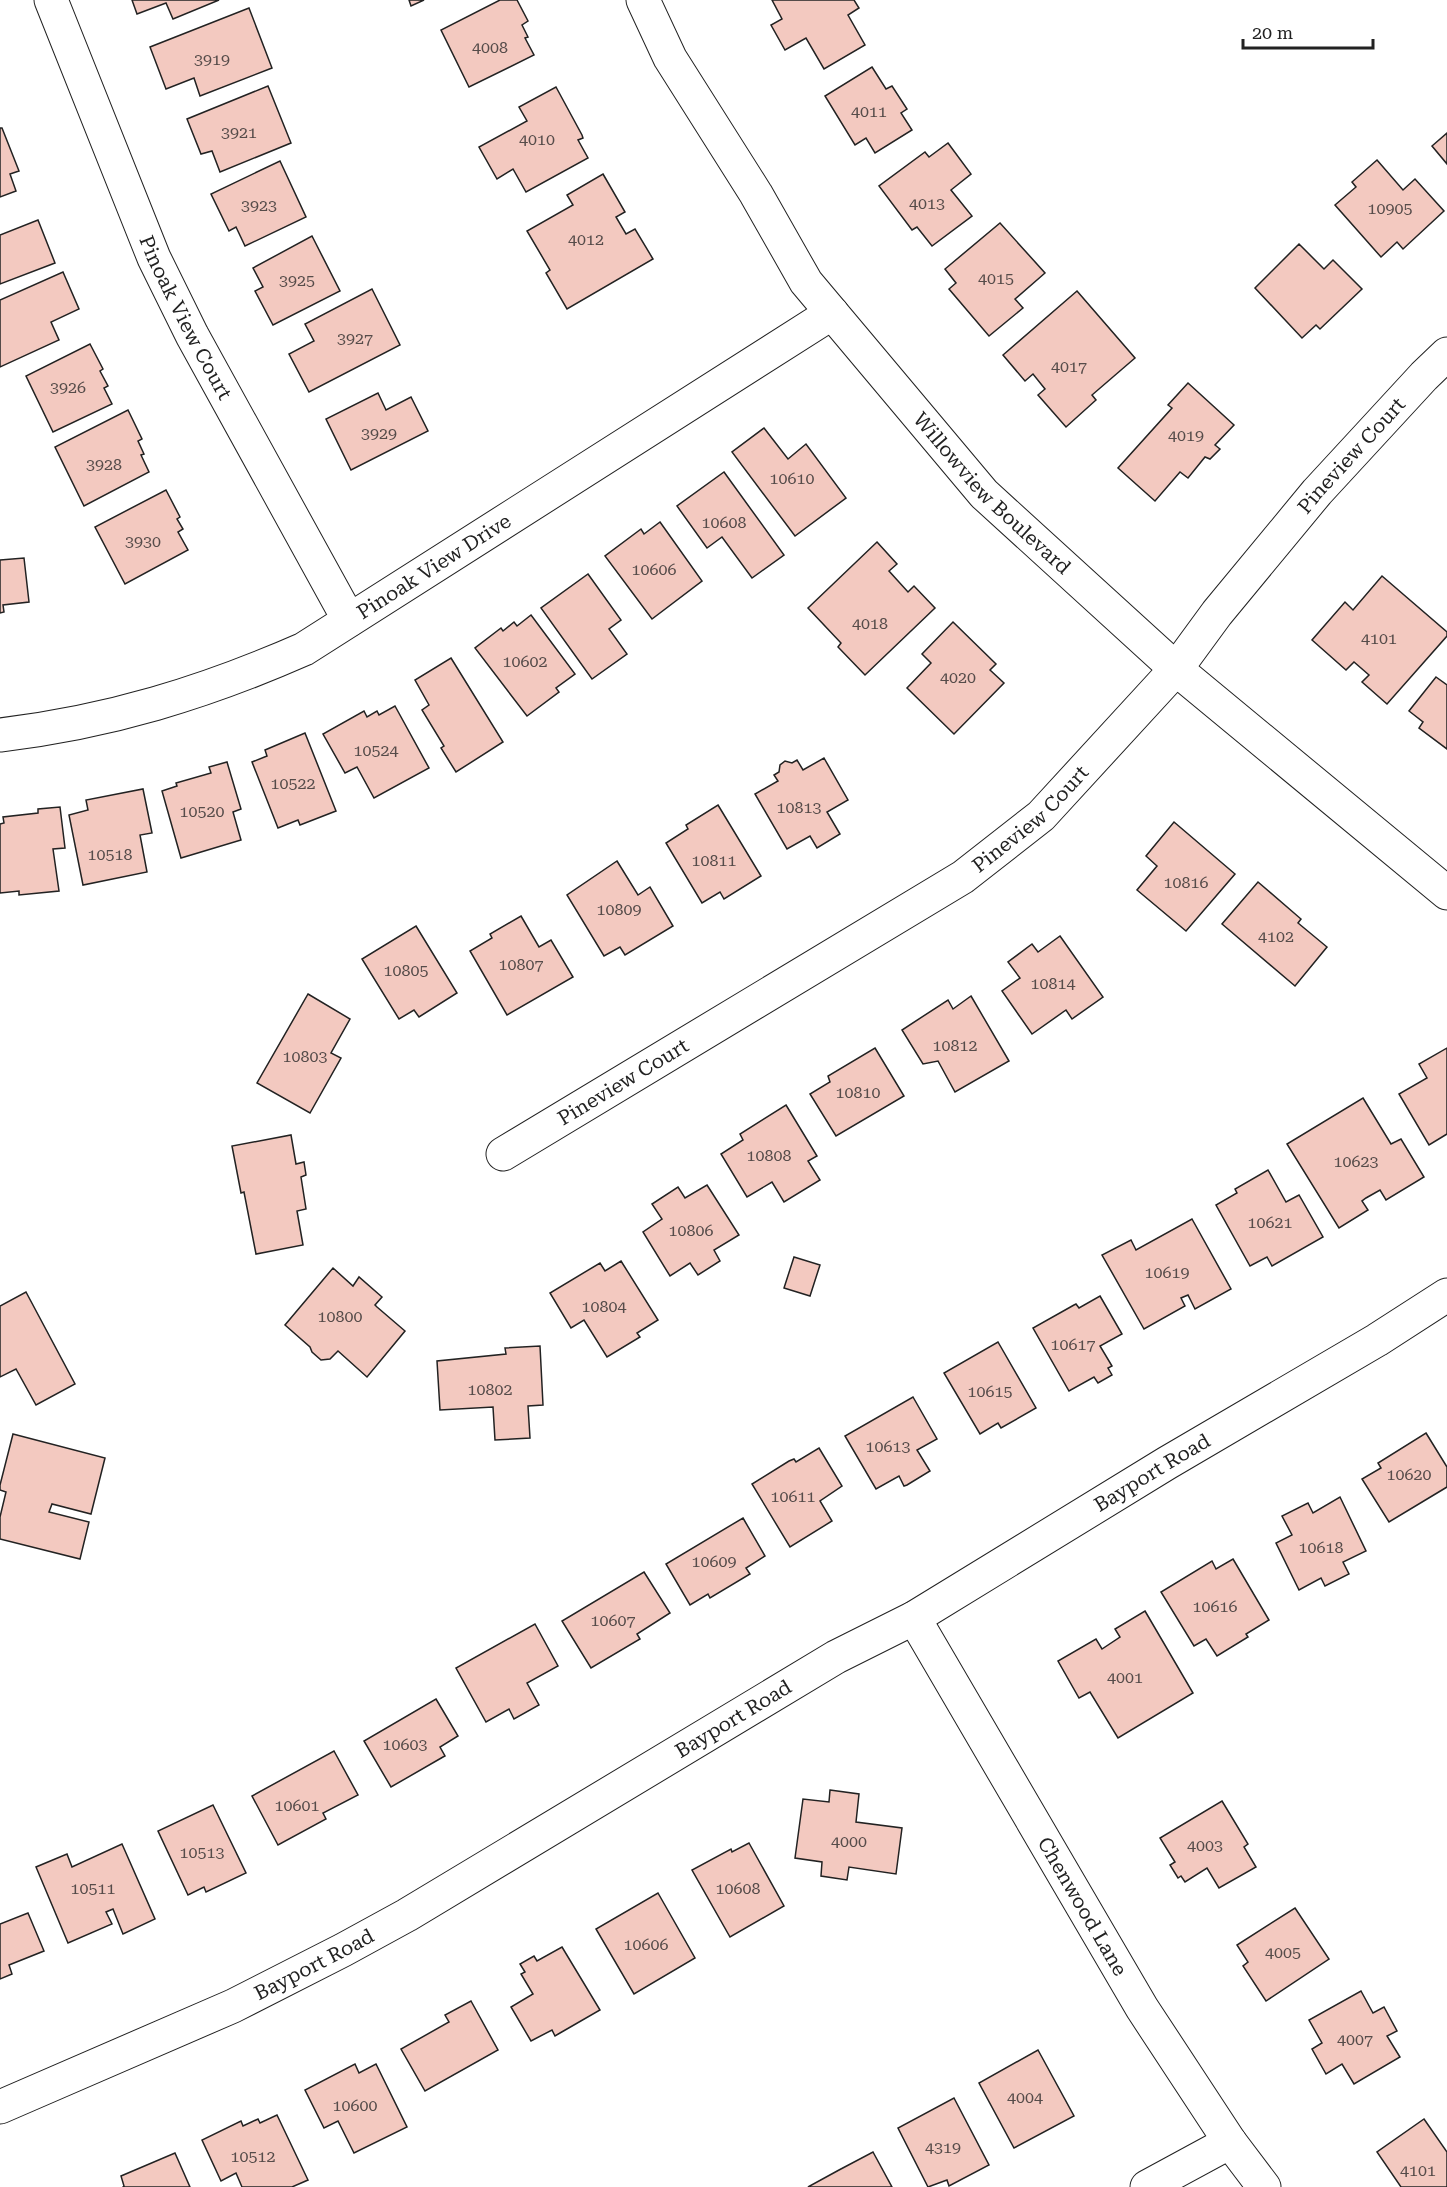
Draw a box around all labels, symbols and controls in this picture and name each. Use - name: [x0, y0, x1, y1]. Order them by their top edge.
- scale bar: [1243, 12, 1374, 50]
- text: 20 m: [1252, 22, 1293, 43]
- house number: 4008: [472, 38, 508, 57]
- house number: 3919: [194, 50, 230, 69]
- house number: 4011: [851, 102, 887, 121]
- house number: 3921: [221, 123, 257, 142]
- house number: 4010: [519, 130, 555, 149]
- house number: 4013: [909, 194, 945, 213]
- house number: 3923: [241, 196, 277, 215]
- house number: 10905: [1368, 199, 1412, 218]
- house number: 4012: [568, 230, 604, 249]
- street label: Pinoak View Court: [134, 232, 237, 404]
- house number: 4015: [978, 269, 1014, 288]
- house number: 3925: [279, 271, 315, 290]
- house number: 3927: [337, 329, 373, 348]
- house number: 4017: [1051, 357, 1087, 376]
- house number: 3926: [50, 378, 86, 397]
- street label: Pineview Court: [1292, 392, 1410, 518]
- street label: Willowview Boulevard: [908, 407, 1076, 579]
- house number: 3929: [361, 424, 397, 443]
- house number: 4019: [1168, 426, 1204, 445]
- house number: 3928: [86, 455, 122, 474]
- house number: 10610: [770, 469, 814, 488]
- street label: Pinoak View Drive: [352, 508, 515, 624]
- house number: 10608: [702, 513, 746, 532]
- house number: 3930: [125, 532, 161, 551]
- house number: 10606: [632, 560, 676, 579]
- house number: 4018: [852, 614, 888, 633]
- house number: 4101: [1361, 629, 1397, 648]
- house number: 10602: [503, 652, 547, 671]
- house number: 4020: [940, 668, 976, 687]
- house number: 10524: [354, 741, 398, 760]
- street label: Pineview Court: [967, 760, 1094, 877]
- house number: 10522: [271, 774, 315, 793]
- house number: 10813: [777, 798, 821, 817]
- house number: 10520: [180, 802, 224, 821]
- house number: 10518: [88, 845, 132, 864]
- house number: 10811: [692, 851, 736, 870]
- house number: 10816: [1164, 873, 1208, 892]
- house number: 10809: [597, 900, 641, 919]
- house number: 4102: [1258, 927, 1294, 946]
- house number: 10807: [499, 955, 543, 974]
- house number: 10805: [384, 961, 428, 980]
- house number: 10814: [1031, 974, 1075, 993]
- street label: Pineview Court: [553, 1033, 693, 1130]
- house number: 10812: [933, 1036, 977, 1055]
- house number: 10803: [283, 1047, 327, 1066]
- house number: 10810: [836, 1083, 880, 1102]
- house number: 10808: [747, 1146, 791, 1165]
- house number: 10623: [1334, 1152, 1378, 1171]
- house number: 10621: [1248, 1213, 1292, 1232]
- house number: 10806: [669, 1221, 713, 1240]
- house number: 10619: [1145, 1263, 1189, 1282]
- house number: 10804: [582, 1297, 626, 1316]
- house number: 10800: [318, 1307, 362, 1326]
- house number: 10617: [1051, 1335, 1095, 1354]
- house number: 10802: [468, 1380, 512, 1399]
- house number: 10615: [968, 1382, 1012, 1401]
- street label: Bayport Road: [1090, 1428, 1214, 1517]
- house number: 10613: [866, 1437, 910, 1456]
- house number: 10620: [1387, 1465, 1431, 1484]
- house number: 10611: [771, 1487, 815, 1506]
- house number: 10618: [1299, 1538, 1343, 1557]
- house number: 10609: [692, 1552, 736, 1571]
- house number: 10616: [1193, 1597, 1237, 1616]
- house number: 10607: [591, 1611, 635, 1630]
- house number: 4001: [1107, 1668, 1143, 1687]
- street label: Bayport Road: [671, 1675, 796, 1763]
- house number: 10603: [383, 1735, 427, 1754]
- house number: 10601: [275, 1796, 319, 1815]
- house number: 4000: [831, 1832, 867, 1851]
- street label: Chenwood Lane: [1033, 1833, 1133, 1980]
- house number: 4003: [1187, 1836, 1223, 1855]
- house number: 10513: [180, 1843, 224, 1862]
- house number: 10511: [71, 1879, 115, 1898]
- house number: 10608: [716, 1879, 760, 1898]
- street label: Bayport Road: [250, 1923, 378, 2005]
- house number: 10606: [624, 1935, 668, 1954]
- house number: 4005: [1265, 1943, 1301, 1962]
- house number: 4007: [1337, 2030, 1373, 2049]
- house number: 4004: [1007, 2088, 1043, 2107]
- house number: 10600: [333, 2096, 377, 2115]
- house number: 4319: [925, 2138, 961, 2157]
- house number: 10512: [231, 2147, 275, 2166]
- house number: 4101: [1400, 2161, 1436, 2180]

